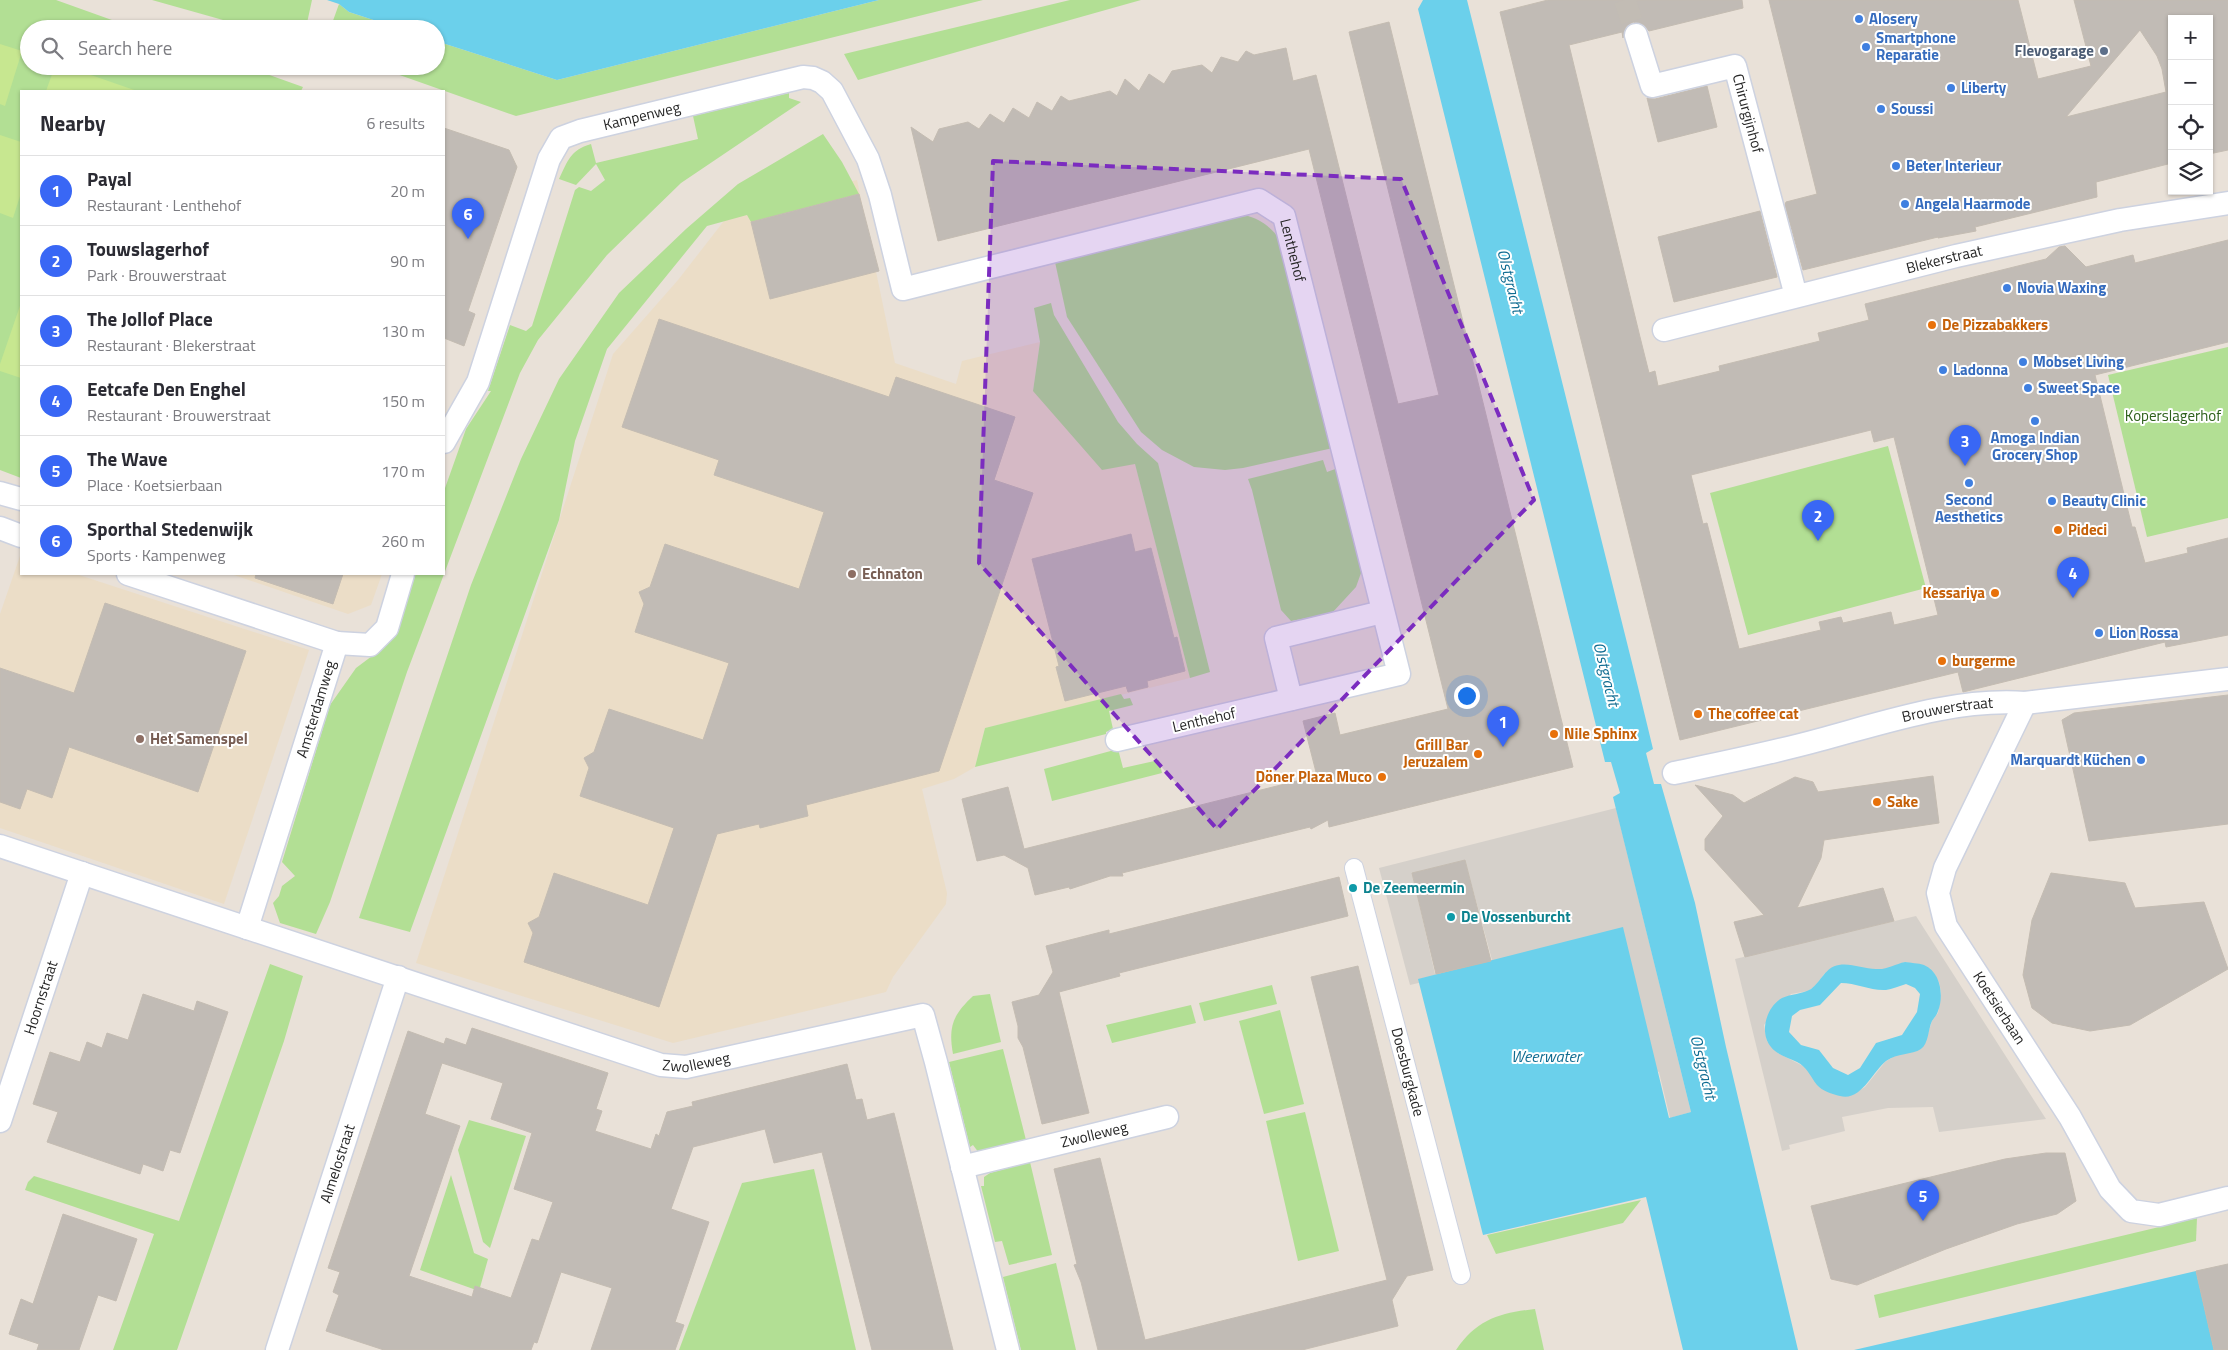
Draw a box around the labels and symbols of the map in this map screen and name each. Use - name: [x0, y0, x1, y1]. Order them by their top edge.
- place label: Alosery: [1869, 7, 1918, 30]
- marker: Alosery: [1853, 13, 1865, 25]
- place label: Smartphone Reparatie: [1876, 26, 1956, 66]
- place label: Flevogarage: [2014, 39, 2094, 62]
- marker: Smartphone Reparatie: [1860, 41, 1872, 53]
- marker: Flevogarage: [2098, 45, 2110, 57]
- street label: Chirurgijnhof: [1727, 71, 1770, 156]
- place label: Liberty: [1961, 76, 2007, 99]
- marker: Liberty: [1945, 82, 1957, 94]
- street label: Kampenweg: [601, 95, 683, 136]
- place label: Soussi: [1891, 97, 1933, 120]
- marker: Soussi: [1875, 103, 1887, 115]
- place label: Beter Interieur: [1906, 154, 2002, 177]
- marker: Beter Interieur: [1890, 160, 1902, 172]
- place label: Angela Haarmode: [1915, 192, 2031, 215]
- pin: 6: [452, 198, 484, 239]
- marker: Angela Haarmode: [1899, 198, 1911, 210]
- street label: Lenthehof: [1274, 216, 1312, 284]
- street label: Blekerstraat: [1903, 238, 1985, 279]
- water label: Olstgracht: [1491, 246, 1531, 317]
- place label: Novia Waxing: [2017, 276, 2106, 299]
- marker: Novia Waxing: [2001, 282, 2013, 294]
- place label: De Pizzabakkers: [1942, 313, 2048, 336]
- marker: De Pizzabakkers: [1926, 319, 1938, 331]
- place label: Mobset Living: [2033, 350, 2124, 373]
- marker: Mobset Living: [2017, 356, 2029, 368]
- place label: Ladonna: [1953, 358, 2009, 381]
- marker: Ladonna: [1937, 364, 1949, 376]
- place label: Sweet Space: [2038, 376, 2120, 399]
- marker: Sweet Space: [2022, 382, 2034, 394]
- park label: Koperslagerhof: [2125, 404, 2221, 427]
- marker: Amoga Indian Grocery Shop: [2029, 415, 2041, 427]
- pin: 3: [1949, 425, 1981, 466]
- place label: Amoga Indian Grocery Shop: [1990, 426, 2080, 466]
- marker: Second Aesthetics: [1963, 477, 1975, 489]
- place label: Second Aesthetics: [1935, 488, 2003, 528]
- place label: Beauty Clinic: [2062, 489, 2146, 512]
- marker: Beauty Clinic: [2046, 495, 2058, 507]
- pin: 2: [1802, 500, 1834, 541]
- place label: Pideci: [2068, 518, 2107, 541]
- marker: Pideci: [2052, 524, 2064, 536]
- pin: 4: [2057, 557, 2089, 598]
- place label: Echnaton: [862, 562, 923, 585]
- marker: Echnaton: [846, 568, 858, 580]
- place label: Kessariya: [1922, 581, 1985, 604]
- marker: Kessariya: [1989, 587, 2001, 599]
- place label: Lion Rossa: [2109, 621, 2179, 644]
- marker: Lion Rossa: [2093, 627, 2105, 639]
- water label: Olstgracht: [1587, 639, 1627, 710]
- place label: burgerme: [1952, 649, 2016, 672]
- marker: burgerme: [1936, 655, 1948, 667]
- street label: Amsterdamweg: [290, 657, 341, 760]
- your location: [1454, 683, 1480, 709]
- street label: Brouwerstraat: [1899, 691, 1994, 728]
- street label: Lenthehof: [1170, 701, 1238, 738]
- place label: The coffee cat: [1708, 702, 1799, 725]
- pin: 1: [1487, 706, 1519, 747]
- marker: The coffee cat: [1692, 708, 1704, 720]
- place label: Nile Sphinx: [1564, 722, 1637, 745]
- place label: Het Samenspel: [150, 727, 248, 750]
- marker: Nile Sphinx: [1548, 728, 1560, 740]
- marker: Het Samenspel: [134, 733, 146, 745]
- place label: Grill Bar Jeruzalem: [1403, 733, 1468, 773]
- marker: Grill Bar Jeruzalem: [1472, 748, 1484, 760]
- place label: Marquardt Küchen: [2010, 748, 2131, 771]
- marker: Marquardt Küchen: [2135, 754, 2147, 766]
- place label: Döner Plaza Muco: [1256, 765, 1372, 788]
- marker: Döner Plaza Muco: [1376, 771, 1388, 783]
- place label: Sake: [1887, 790, 1918, 813]
- marker: Sake: [1871, 796, 1883, 808]
- place label: De Zeemeermin: [1363, 876, 1465, 899]
- marker: De Zeemeermin: [1347, 882, 1359, 894]
- place label: De Vossenburcht: [1461, 905, 1571, 928]
- marker: De Vossenburcht: [1445, 911, 1457, 923]
- street label: Hoornstraat: [17, 957, 64, 1038]
- street label: Koetsierbaan: [1967, 967, 2032, 1049]
- street label: Doesburgkade: [1385, 1025, 1431, 1119]
- water label: Olstgracht: [1684, 1032, 1724, 1103]
- water label: Weerwater: [1511, 1044, 1583, 1068]
- street label: Zwolleweg: [662, 1046, 732, 1078]
- street label: Zwolleweg: [1058, 1115, 1130, 1154]
- street label: Almelostraat: [313, 1120, 361, 1206]
- pin: 5: [1907, 1180, 1939, 1221]

